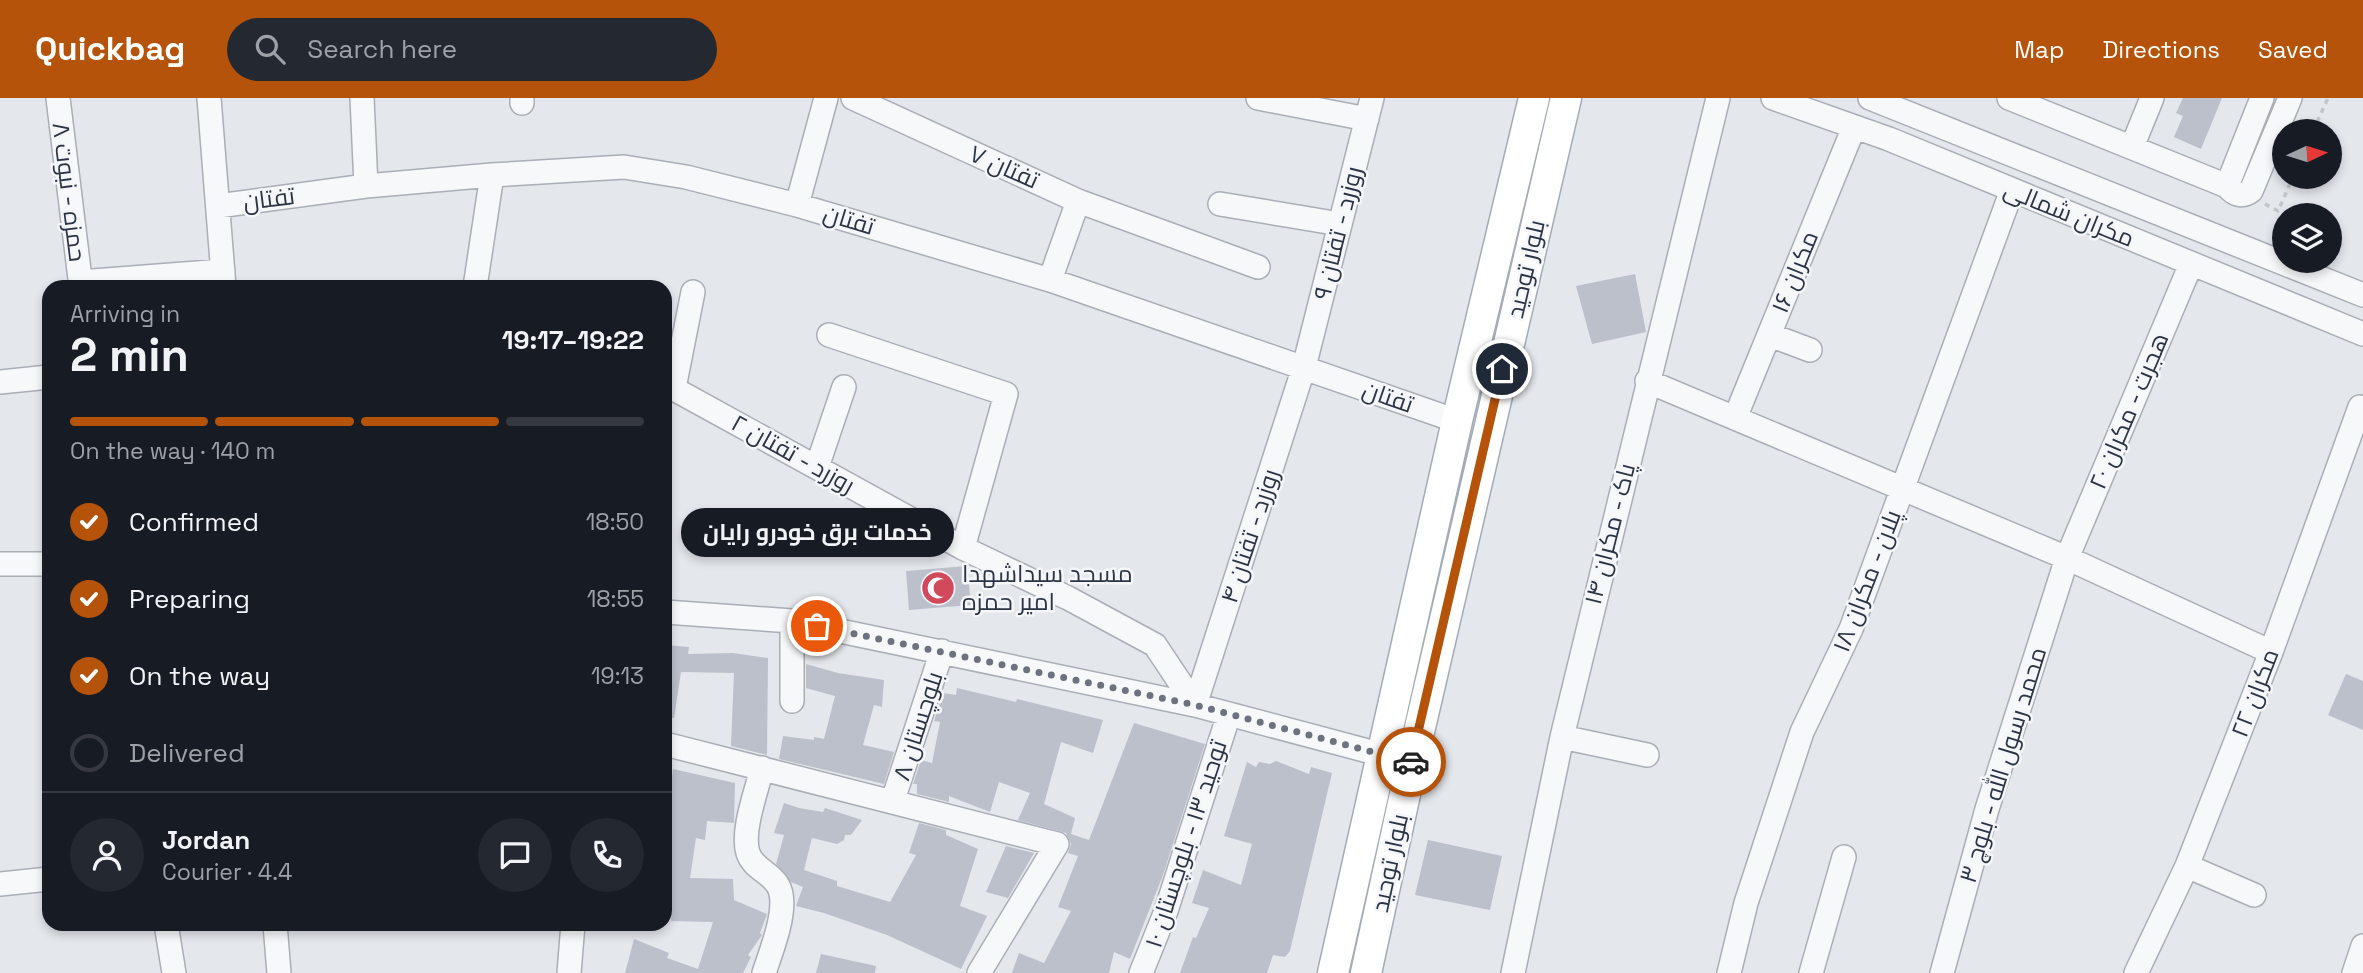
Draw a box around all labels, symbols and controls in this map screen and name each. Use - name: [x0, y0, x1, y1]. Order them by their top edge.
- search box: [227, 18, 717, 81]
- text: Quickbag: [35, 28, 185, 70]
- icon: search: [251, 30, 289, 68]
- text: Search here: [307, 32, 457, 66]
- text: Map: [2014, 34, 2064, 65]
- text: Directions: [2102, 34, 2220, 65]
- text: Saved: [2258, 34, 2328, 65]
- north arrow: [2272, 119, 2342, 189]
- map controls: [2272, 119, 2342, 273]
- street label: حمزه - نبوت ۸: [46, 121, 93, 263]
- street label: تفتان ۷: [965, 138, 1044, 196]
- street label: روزرد - تفتان ۹: [1306, 163, 1369, 303]
- street label: مکران شمالی: [1999, 173, 2139, 254]
- street label: تفتان: [241, 180, 297, 217]
- street label: تفتان: [820, 197, 879, 242]
- button: layers: [2272, 203, 2342, 273]
- street label: بلوار توحید: [1499, 217, 1552, 321]
- street label: مکران ۱۶: [1764, 226, 1825, 317]
- text: Arriving in: [70, 299, 180, 329]
- text: 19:17–19:22: [502, 323, 644, 357]
- text: 2 min: [70, 326, 189, 384]
- street label: هجرت - مکران ۲۰: [2082, 328, 2175, 494]
- pin: [1472, 339, 1532, 399]
- icon: home: [1483, 350, 1521, 388]
- street label: تفتان: [1359, 373, 1418, 420]
- street label: روزرد - تفتان ۲: [726, 407, 860, 500]
- text: On the way · 140 m: [70, 436, 275, 466]
- street label: پاک - مکران ۱۴: [1577, 459, 1643, 608]
- street label: روزرد - تفتان ۴: [1213, 465, 1286, 607]
- icon: check: [70, 503, 108, 541]
- text: Confirmed: [129, 505, 259, 539]
- street label: پلان - مکران ۱۸: [1825, 505, 1909, 657]
- text: 18:50: [586, 507, 644, 537]
- callout: خدمات برق خودرو رایان: [680, 507, 954, 556]
- text: خدمات برق خودرو رایان: [703, 517, 932, 547]
- place label: مسجد سیداشهدا امیر حمزه: [962, 558, 1133, 617]
- mosque icon: مسجد سیداشهدا امیر حمزه: [919, 569, 957, 607]
- icon: check: [70, 580, 108, 618]
- text: Preparing: [129, 582, 250, 616]
- text: 18:55: [587, 584, 644, 614]
- pin: [787, 596, 847, 656]
- icon: bag: [798, 607, 836, 645]
- street label: محمد رسول الله - بلوچ ۳: [1952, 643, 2054, 887]
- street label: مکران ۲۲: [2224, 644, 2286, 741]
- icon: check: [70, 657, 108, 695]
- text: On the way: [129, 659, 270, 693]
- text: 19:13: [591, 661, 644, 691]
- street label: بلوچستان ۸: [885, 667, 951, 785]
- courier: [1376, 727, 1446, 797]
- text: Delivered: [129, 736, 245, 770]
- street label: توحید ۱۳ - بلوچستان ۱۰: [1137, 736, 1235, 952]
- icon: car: [1392, 743, 1430, 781]
- street label: بلوار توحید: [1364, 811, 1415, 915]
- button: person: [70, 818, 144, 892]
- button: chat: [478, 818, 552, 892]
- button: phone: [570, 818, 644, 892]
- text: Jordan: [162, 823, 250, 857]
- text: Courier · 4.4: [162, 857, 292, 887]

